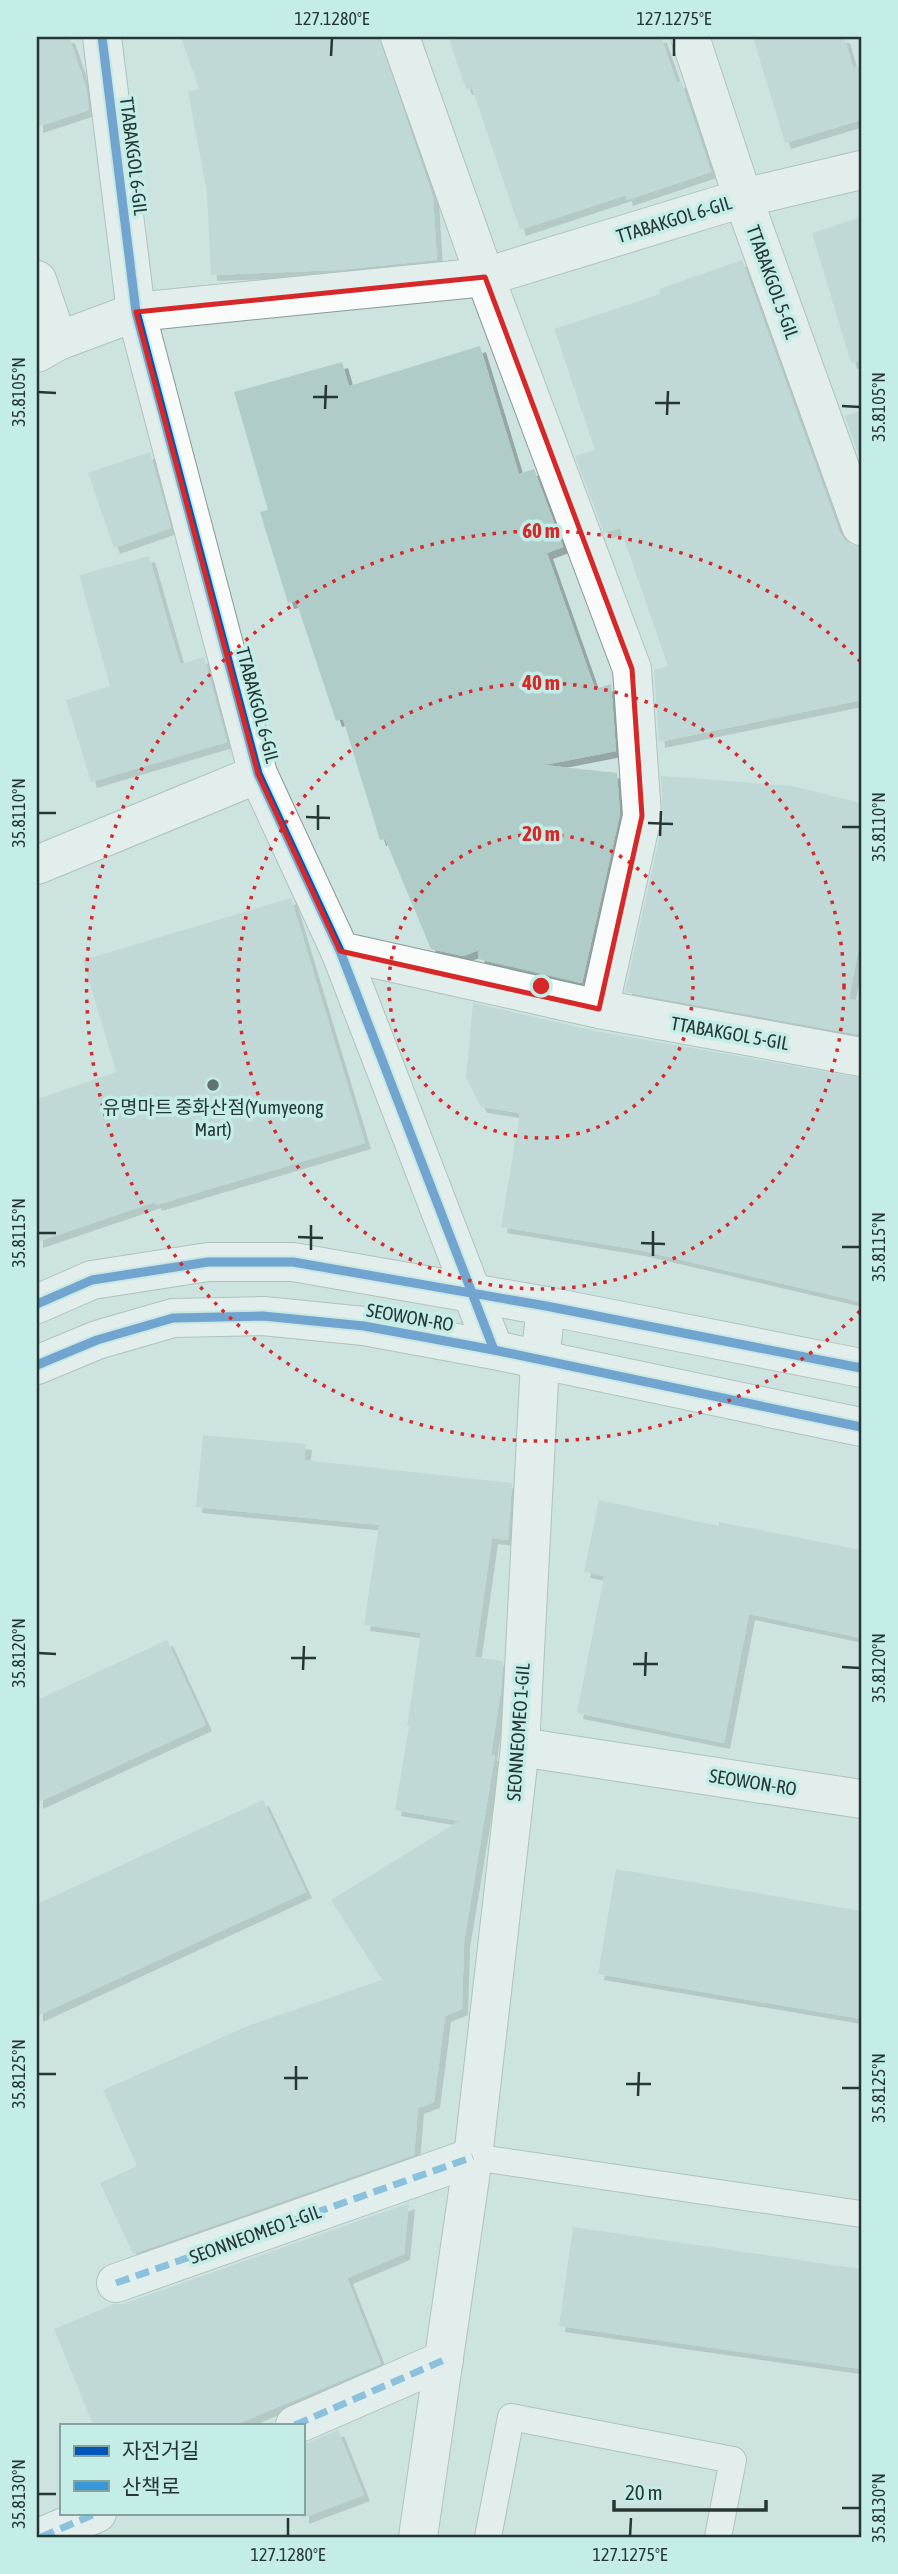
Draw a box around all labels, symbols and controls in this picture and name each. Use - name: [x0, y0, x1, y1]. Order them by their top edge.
- text: 127.1280°E: [294, 8, 370, 29]
- text: 127.1275°E: [636, 8, 712, 29]
- street label: TTABAKGOL 6-GIL: [116, 95, 152, 217]
- street label: TTABAKGOL 6-GIL: [614, 191, 735, 247]
- street label: TTABAKGOL 5-GIL: [742, 222, 804, 342]
- text: 35.8105°N: [8, 357, 29, 427]
- text: 35.8105°N: [868, 372, 889, 442]
- text: 60 m: [522, 518, 560, 542]
- street label: TTABAKGOL 6-GIL: [232, 645, 284, 766]
- text: 40 m: [521, 670, 560, 694]
- text: 35.8110°N: [8, 778, 29, 848]
- text: 35.8110°N: [868, 792, 889, 862]
- text: 20 m: [522, 821, 560, 845]
- centre of rings: [529, 974, 553, 998]
- street label: TTABAKGOL 5-GIL: [669, 1012, 791, 1054]
- marker: 유명마트 중화산점(Yumyeong Mart): [205, 1077, 221, 1093]
- place label: 유명마트 중화산점(Yumyeong Mart): [103, 1096, 324, 1140]
- text: 35.8115°N: [8, 1198, 29, 1268]
- text: 35.8115°N: [868, 1212, 889, 1282]
- street label: SEOWON-RO: [365, 1299, 455, 1335]
- text: 35.8120°N: [8, 1618, 29, 1688]
- text: 35.8120°N: [868, 1633, 889, 1703]
- street label: SEONNEOMEO 1-GIL: [502, 1662, 534, 1802]
- street label: SEOWON-RO: [708, 1764, 798, 1800]
- text: 35.8125°N: [8, 2039, 29, 2109]
- text: 35.8125°N: [868, 2053, 889, 2123]
- street label: SEONNEOMEO 1-GIL: [186, 2200, 324, 2268]
- legend: [60, 2424, 304, 2514]
- text: 자전거길: [122, 2438, 199, 2462]
- text: 35.8130°N: [8, 2459, 29, 2529]
- scale bar: [614, 2469, 767, 2513]
- text: 35.8130°N: [868, 2473, 889, 2543]
- text: 산책로: [122, 2474, 180, 2498]
- text: 20 m: [625, 2480, 663, 2504]
- text: 127.1280°E: [250, 2544, 326, 2565]
- text: 127.1275°E: [592, 2544, 668, 2565]

